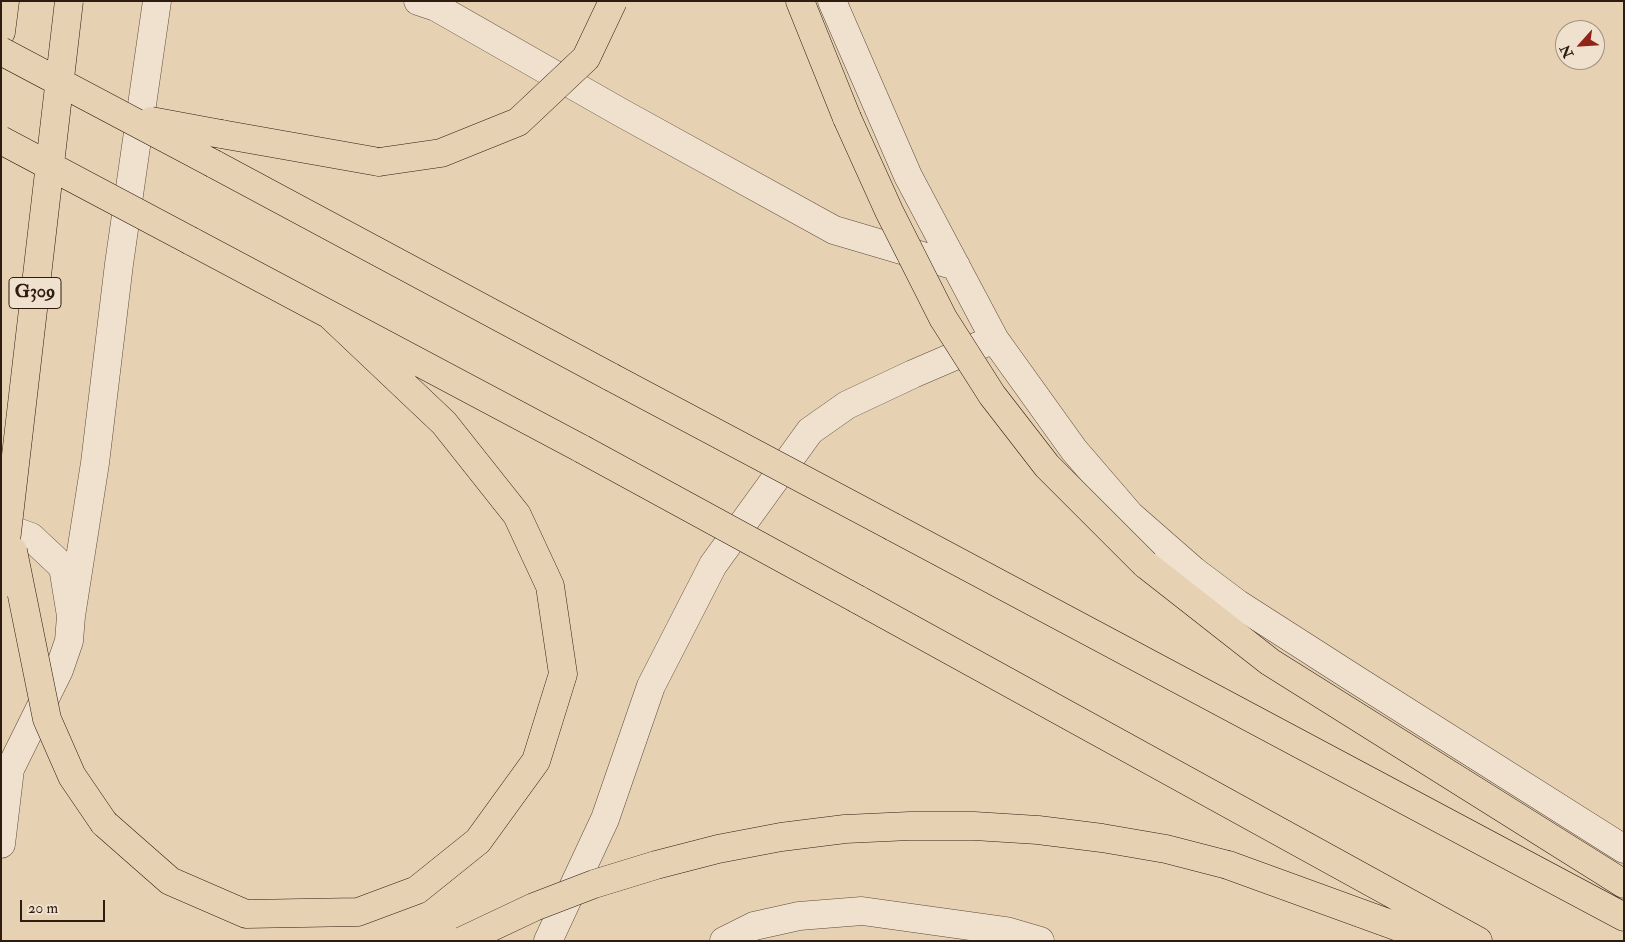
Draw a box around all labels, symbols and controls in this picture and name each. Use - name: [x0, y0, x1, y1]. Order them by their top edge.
- north arrow: [1555, 20, 1605, 70]
- text: N: [1557, 42, 1577, 61]
- road number: G309: [9, 278, 61, 308]
- scale bar: [22, 890, 108, 922]
- text: 20 m: [28, 899, 58, 918]

